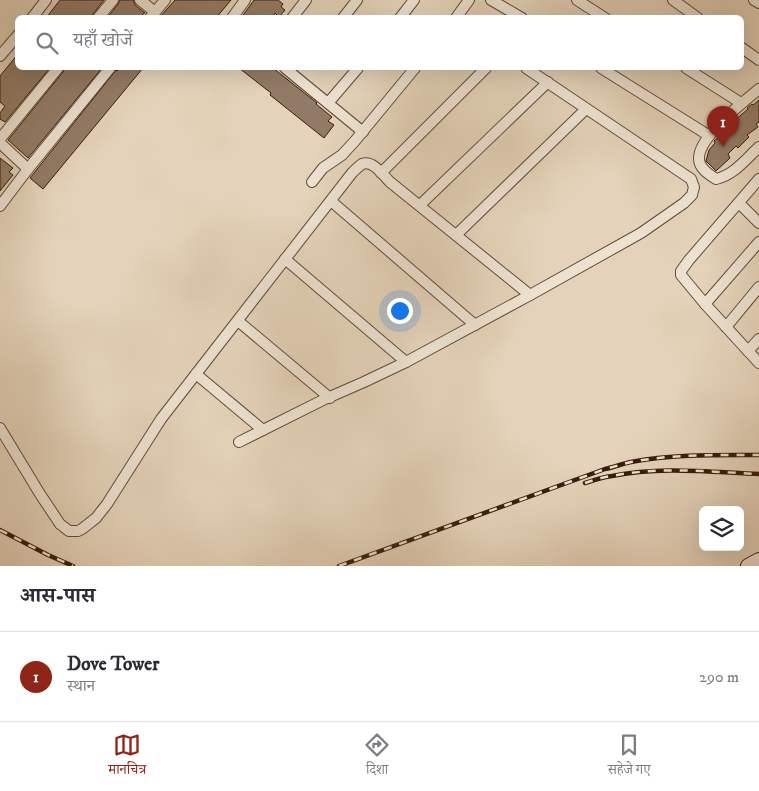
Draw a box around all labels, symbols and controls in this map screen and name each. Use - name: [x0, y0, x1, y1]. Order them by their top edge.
- search box: [15, 15, 744, 70]
- icon: search: [33, 29, 61, 57]
- text: यहाँ खोजें: [73, 29, 133, 52]
- pin: 1: [707, 106, 739, 147]
- your location: [387, 298, 413, 324]
- map controls: [699, 506, 744, 551]
- button: layers: [699, 506, 744, 551]
- text: आस-पास: [20, 583, 95, 609]
- text: Dove Tower: [67, 653, 159, 676]
- text: 1: [33, 667, 39, 687]
- text: 290 m: [699, 667, 739, 687]
- text: स्थान: [67, 676, 95, 696]
- tab: मानचित्र: [108, 731, 146, 783]
- tab: दिशा: [363, 731, 391, 783]
- tab: सहेजे गए: [608, 731, 651, 783]

